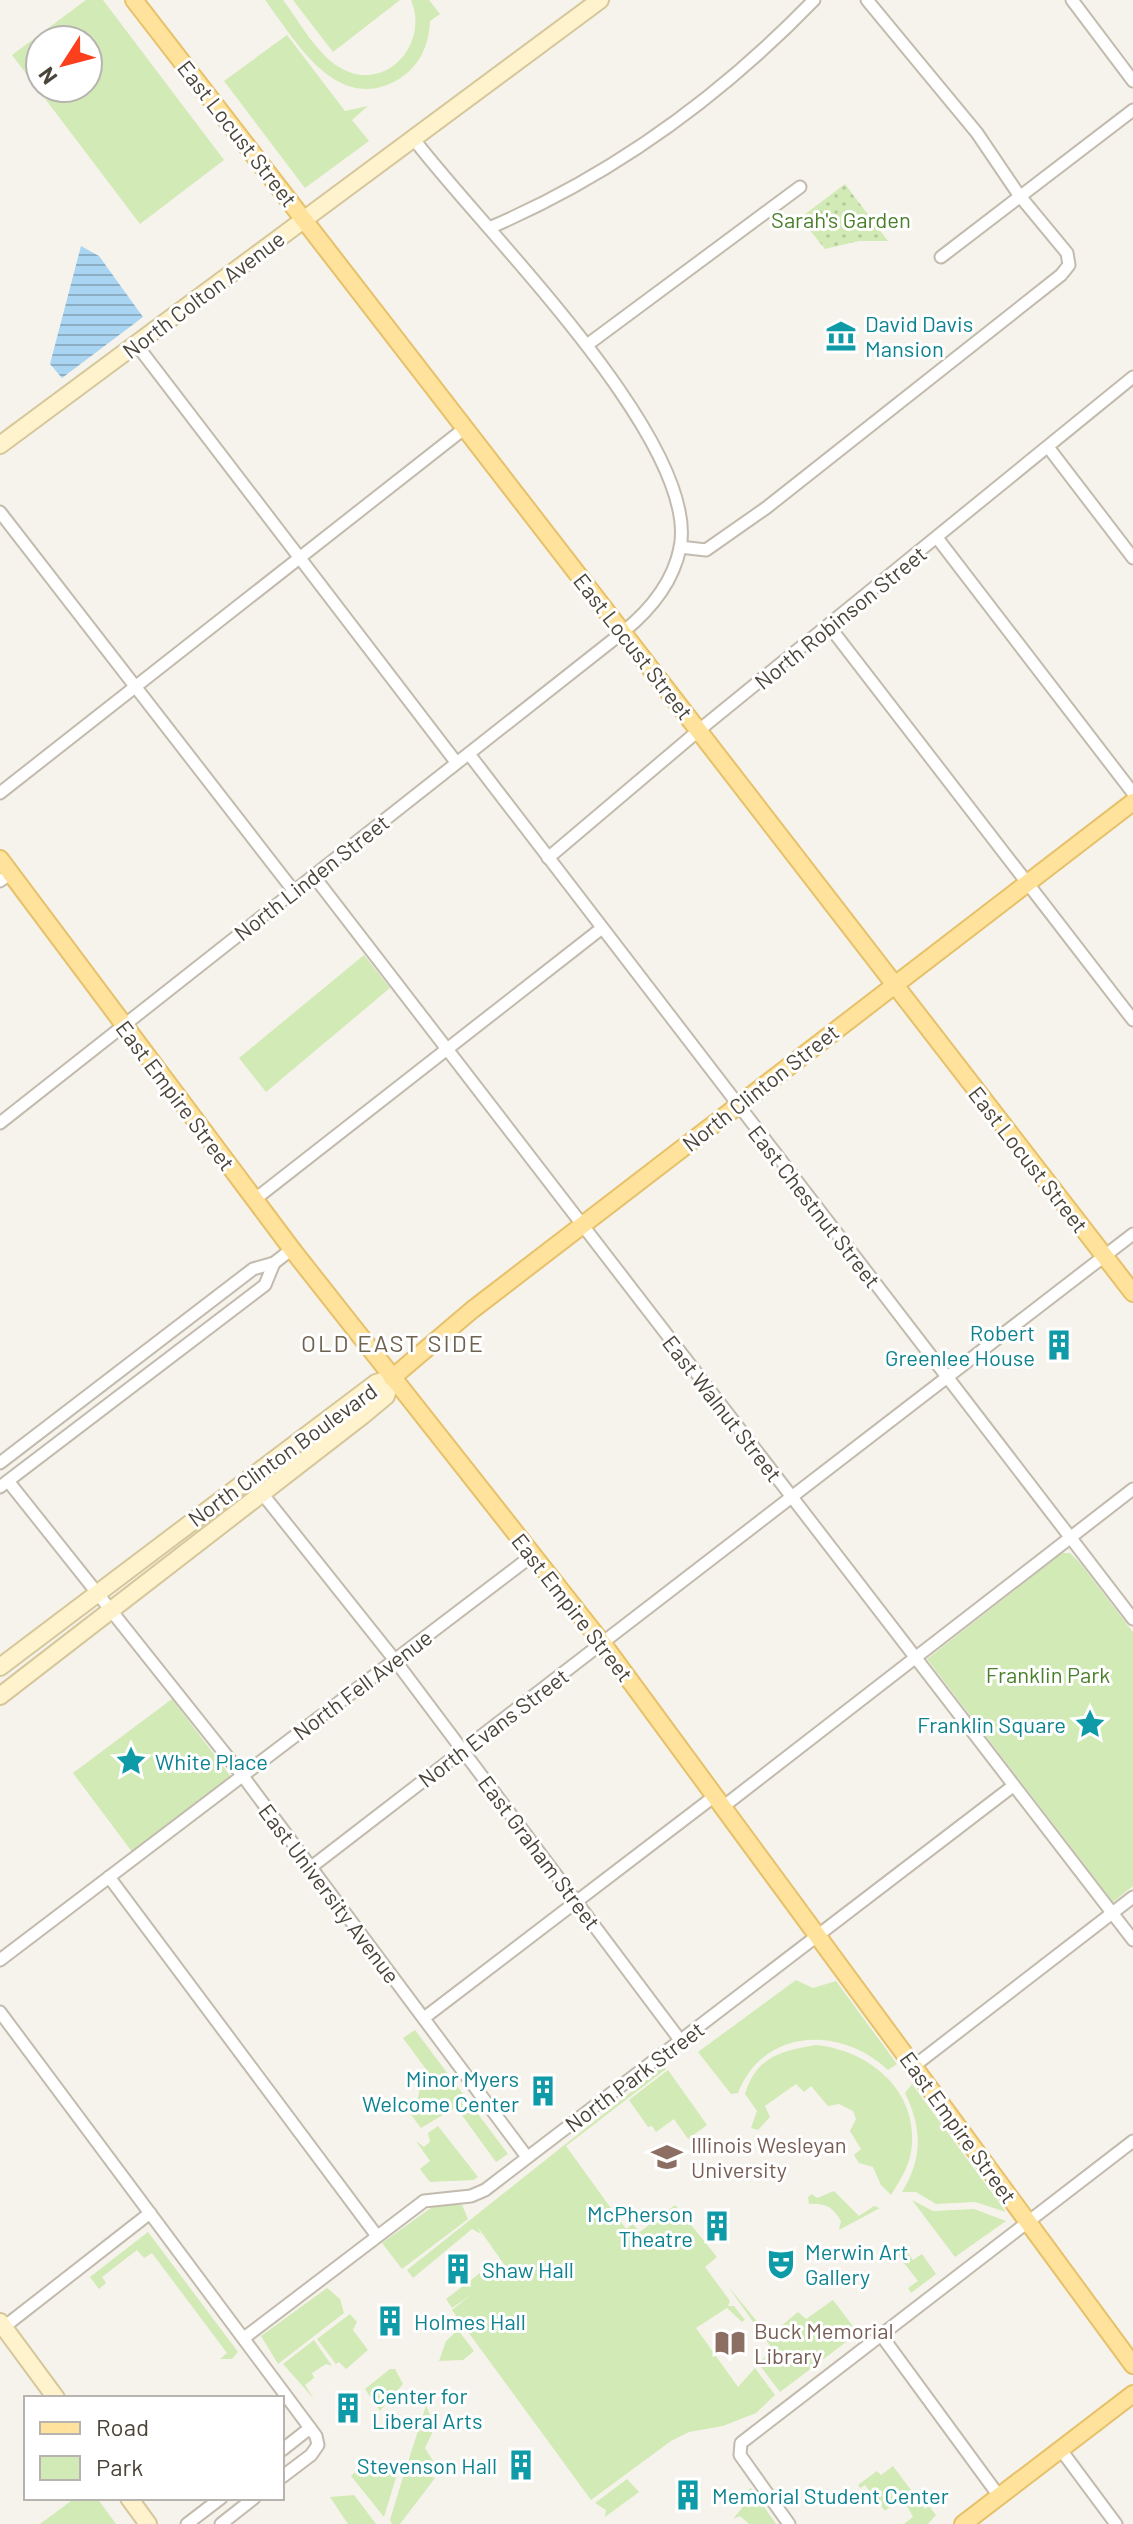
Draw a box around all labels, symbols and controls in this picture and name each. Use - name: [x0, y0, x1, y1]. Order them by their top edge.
- north arrow: [24, 24, 104, 104]
- street label: East Locust Street: [173, 55, 303, 211]
- text: N: [32, 63, 62, 90]
- park label: Sarah's Garden: [771, 206, 911, 232]
- street label: North Colton Avenue: [117, 225, 289, 363]
- place label: David Davis Mansion: [865, 310, 973, 361]
- museum icon: David Davis Mansion: [824, 319, 858, 353]
- street label: North Robinson Street: [749, 540, 931, 694]
- street label: East Locust Street: [569, 568, 699, 724]
- street label: North Linden Street: [228, 808, 394, 946]
- street label: East Empire Street: [111, 1015, 241, 1175]
- street label: North Clinton Street: [677, 1018, 843, 1156]
- street label: East Locust Street: [964, 1081, 1094, 1237]
- street label: East Chestnut Street: [744, 1120, 886, 1292]
- place label: Robert Greenlee House: [885, 1319, 1035, 1370]
- district label: OLD EAST SIDE: [301, 1328, 485, 1357]
- building icon: Robert Greenlee House: [1042, 1328, 1076, 1362]
- street label: East Walnut Street: [658, 1330, 788, 1486]
- street label: North Clinton Boulevard: [183, 1377, 381, 1531]
- street label: East Empire Street: [507, 1528, 639, 1686]
- street label: North Fell Avenue: [287, 1623, 437, 1745]
- park label: Franklin Park: [986, 1661, 1110, 1687]
- street label: North Evans Street: [413, 1662, 573, 1792]
- place icon: Franklin Square: [1073, 1707, 1107, 1741]
- place label: Franklin Square: [917, 1711, 1066, 1737]
- place icon: White Place: [114, 1744, 148, 1778]
- place label: White Place: [155, 1748, 268, 1774]
- street label: East Graham Street: [474, 1770, 606, 1934]
- street label: East University Avenue: [254, 1798, 406, 1988]
- street label: North Park Street: [559, 2015, 709, 2137]
- street label: East Empire Street: [895, 2046, 1023, 2208]
- place label: Minor Myers Welcome Center: [362, 2065, 519, 2116]
- building icon: Minor Myers Welcome Center: [526, 2074, 560, 2108]
- place label: Illinois Wesleyan University: [691, 2131, 847, 2182]
- school or university icon: Illinois Wesleyan University: [650, 2140, 684, 2174]
- place label: McPherson Theatre: [587, 2200, 693, 2251]
- building icon: McPherson Theatre: [700, 2209, 734, 2243]
- place label: Merwin Art Gallery: [805, 2238, 909, 2289]
- theatre icon: Merwin Art Gallery: [764, 2247, 798, 2281]
- building icon: Shaw Hall: [441, 2252, 475, 2286]
- place label: Shaw Hall: [482, 2256, 574, 2282]
- building icon: Holmes Hall: [373, 2304, 407, 2338]
- place label: Holmes Hall: [414, 2308, 526, 2334]
- place label: Buck Memorial Library: [754, 2317, 894, 2368]
- library icon: Buck Memorial Library: [713, 2326, 747, 2360]
- place label: Center for Liberal Arts: [372, 2382, 483, 2433]
- building icon: Center for Liberal Arts: [331, 2391, 365, 2425]
- legend: [24, 2396, 284, 2500]
- text: Road: [96, 2412, 149, 2441]
- building icon: Stevenson Hall: [504, 2448, 538, 2482]
- text: Park: [96, 2452, 143, 2481]
- place label: Stevenson Hall: [357, 2452, 497, 2478]
- building icon: Memorial Student Center: [671, 2478, 705, 2512]
- place label: Memorial Student Center: [712, 2482, 949, 2508]

